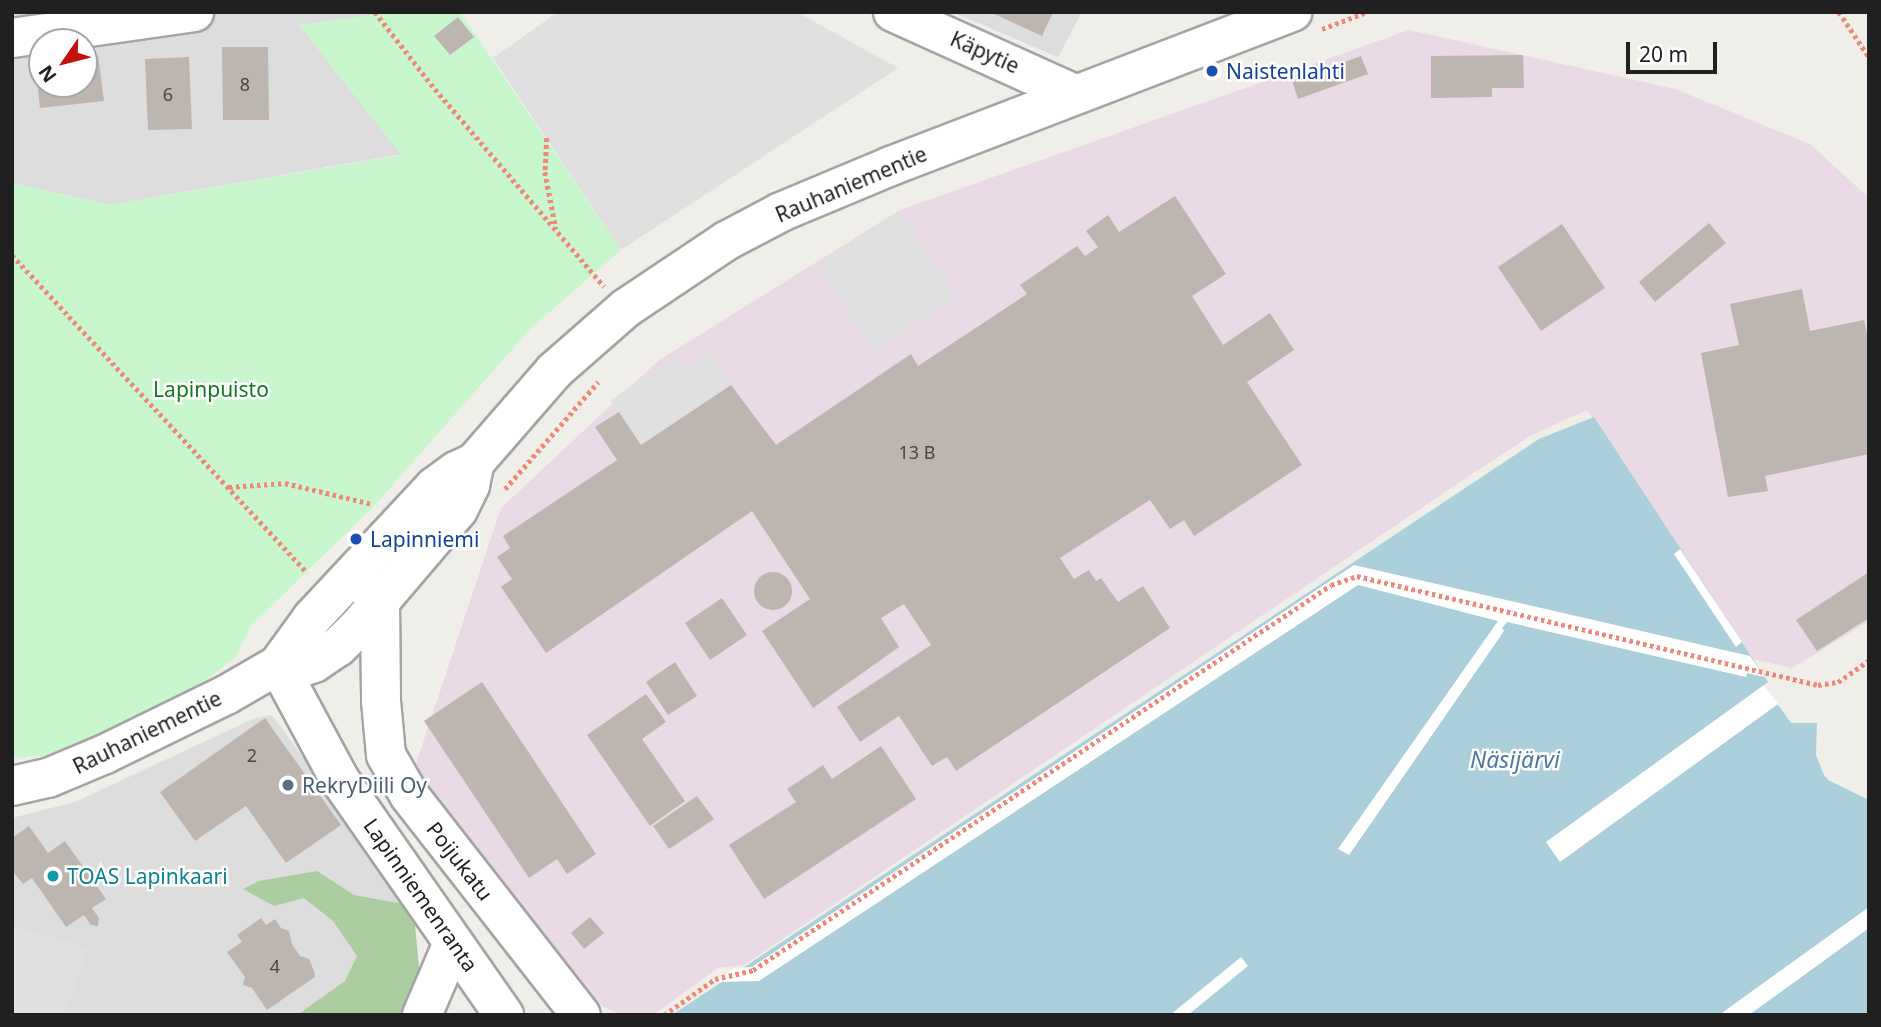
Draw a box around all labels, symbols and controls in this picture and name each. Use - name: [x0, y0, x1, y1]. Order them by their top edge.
- street label: Käpytie: [947, 26, 1023, 78]
- north arrow: [28, 28, 98, 98]
- scale bar: [1629, 28, 1720, 72]
- text: 20 m: [1639, 40, 1688, 68]
- place label: Naistenlahti: [1226, 58, 1345, 84]
- text: N: [32, 60, 63, 88]
- marker: Naistenlahti: [1204, 63, 1220, 79]
- house number: 8: [240, 73, 250, 95]
- house number: 6: [163, 83, 173, 105]
- street label: Rauhaniementie: [771, 141, 931, 227]
- park label: Lapinpuisto: [153, 376, 269, 402]
- house number: 13 B: [899, 441, 935, 463]
- place label: Lapinniemi: [370, 526, 479, 552]
- marker: Lapinniemi: [348, 531, 364, 547]
- street label: Rauhaniementie: [69, 685, 225, 779]
- house number: 2: [247, 744, 257, 766]
- water label: Näsijärvi: [1470, 745, 1560, 773]
- place label: RekryDiili Oy: [302, 772, 427, 798]
- marker: RekryDiili Oy: [280, 777, 296, 793]
- street label: Lapinniemenranta: [359, 814, 483, 976]
- street label: Poijukatu: [422, 817, 498, 905]
- place label: TOAS Lapinkaari: [67, 863, 228, 889]
- marker: TOAS Lapinkaari: [45, 868, 61, 884]
- house number: 4: [270, 955, 280, 977]

